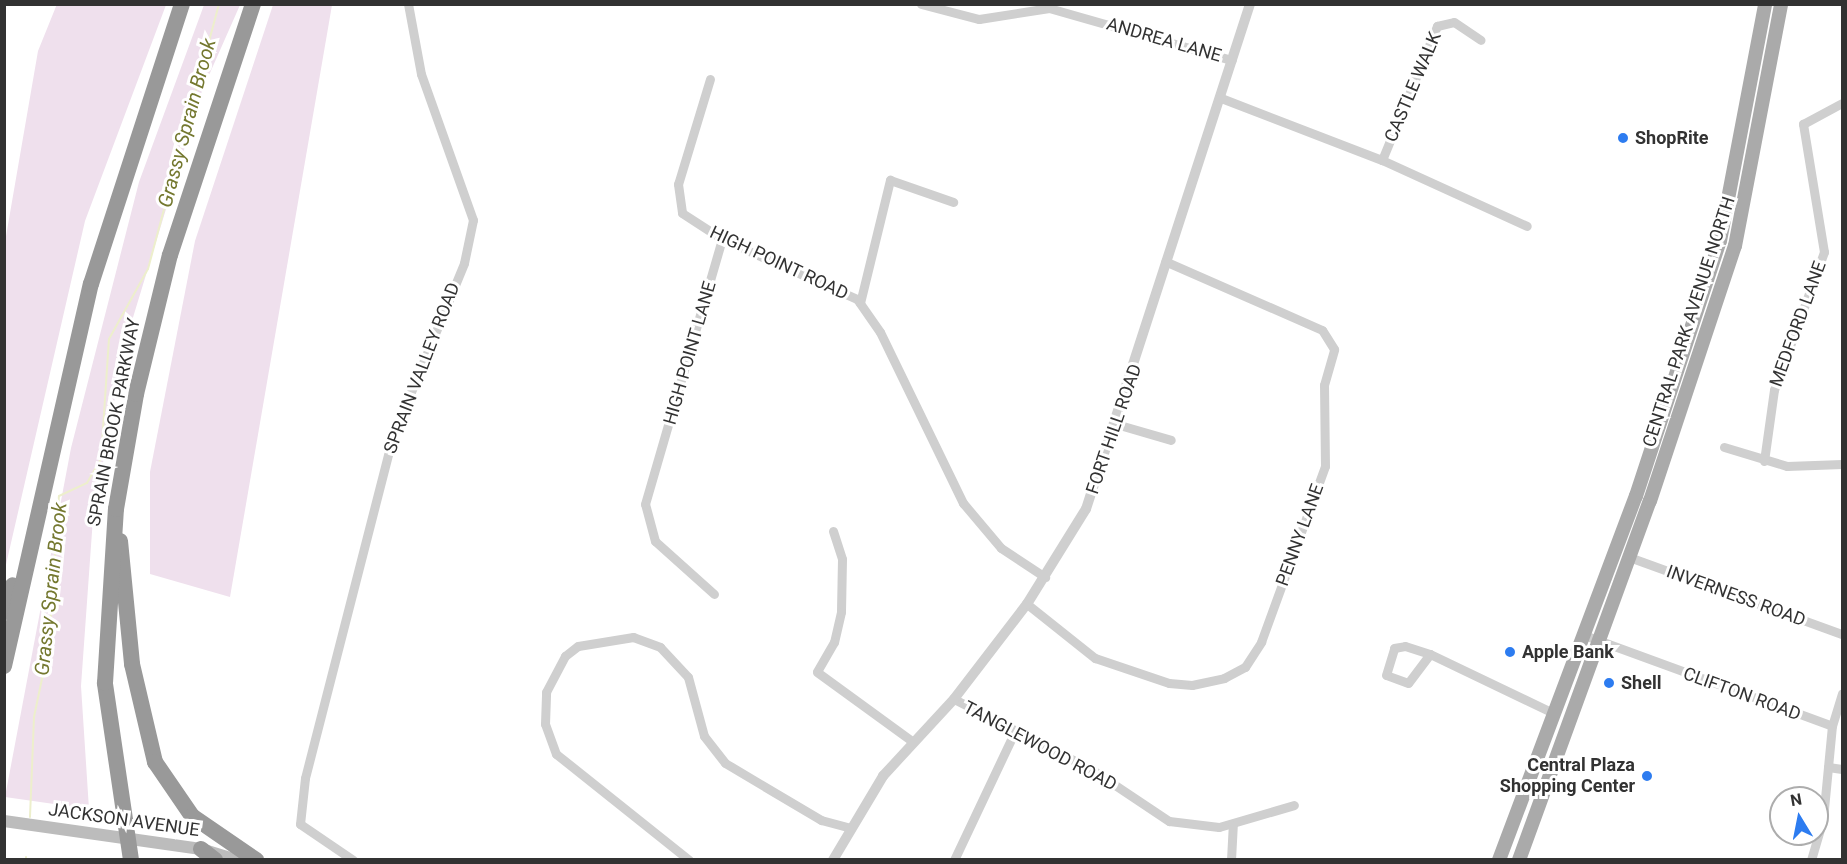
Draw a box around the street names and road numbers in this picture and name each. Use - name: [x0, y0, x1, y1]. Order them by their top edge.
- street label: ANDREA LANE: [1104, 13, 1224, 67]
- street label: CASTLE WALK: [1380, 29, 1446, 145]
- street label: CENTRAL PARK AVENUE NORTH: [1638, 194, 1740, 450]
- street label: HIGH POINT ROAD: [706, 221, 852, 305]
- street label: MEDFORD LANE: [1765, 258, 1831, 390]
- street label: SPRAIN VALLEY ROAD: [379, 279, 465, 457]
- street label: HIGH POINT LANE: [659, 279, 721, 427]
- street label: SPRAIN BROOK PARKWAY: [83, 316, 145, 528]
- street label: FORT HILL ROAD: [1082, 361, 1146, 497]
- street label: PENNY LANE: [1272, 481, 1328, 589]
- street label: INVERNESS ROAD: [1664, 561, 1808, 631]
- street label: CLIFTON ROAD: [1680, 663, 1804, 725]
- street label: TANGLEWOOD ROAD: [960, 696, 1120, 796]
- street label: JACKSON AVENUE: [47, 799, 201, 841]

